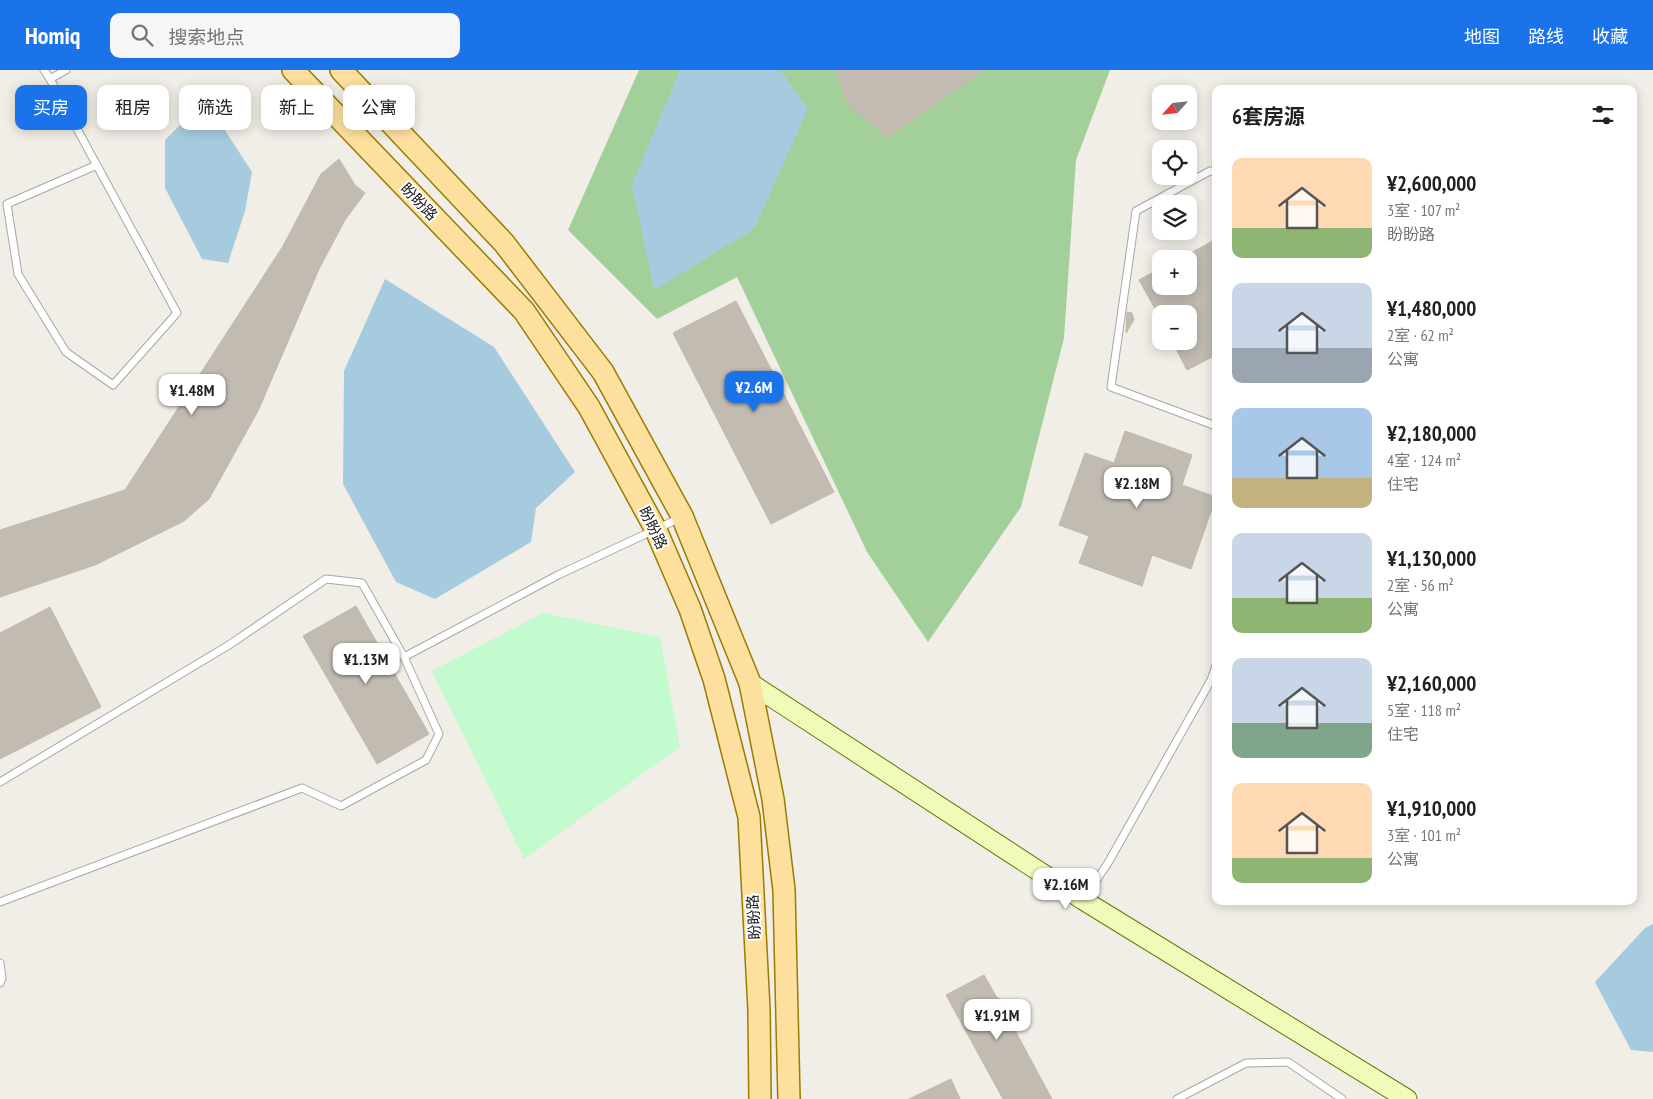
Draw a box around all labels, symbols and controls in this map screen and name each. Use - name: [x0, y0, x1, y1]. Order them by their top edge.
- search box: [110, 13, 460, 58]
- text: Homiq: [25, 20, 80, 51]
- icon: search: [128, 21, 156, 49]
- text: 搜索地点: [168, 25, 244, 49]
- text: 地图: [1464, 25, 1500, 48]
- text: 路线: [1528, 25, 1564, 48]
- text: 收藏: [1592, 25, 1628, 48]
- chip: 买房: [15, 85, 87, 130]
- chip: 租房: [97, 85, 169, 130]
- chip: 筛选: [179, 85, 251, 130]
- chip: 新上: [261, 85, 333, 130]
- chip: 公寓: [343, 85, 415, 130]
- north arrow: [1152, 85, 1198, 130]
- map controls: [1152, 85, 1197, 350]
- icon: filters: [1589, 101, 1617, 129]
- text: 6套房源: [1232, 103, 1305, 130]
- button: locate: [1152, 140, 1197, 185]
- text: ¥2,600,000: [1387, 170, 1476, 197]
- icon: home: [1272, 178, 1332, 238]
- street label: 盼盼路: [397, 179, 442, 224]
- button: layers: [1152, 195, 1197, 240]
- text: 3室 · 107 m²: [1387, 200, 1460, 220]
- text: 盼盼路: [1387, 224, 1435, 244]
- button: +: [1152, 250, 1197, 295]
- text: ¥1,480,000: [1387, 295, 1476, 322]
- icon: home: [1272, 303, 1332, 363]
- button: −: [1152, 305, 1197, 350]
- text: 2室 · 62 m²: [1387, 325, 1454, 345]
- text: 公寓: [1387, 349, 1419, 369]
- pin: ¥2.6M: [719, 370, 789, 413]
- pin: ¥1.48M: [151, 374, 233, 416]
- text: ¥2.6M: [736, 377, 772, 397]
- text: ¥1.48M: [170, 380, 214, 400]
- text: ¥2,180,000: [1387, 420, 1476, 447]
- icon: home: [1272, 428, 1332, 488]
- text: 4室 · 124 m²: [1387, 450, 1461, 470]
- pin: ¥2.18M: [1096, 466, 1178, 509]
- text: ¥2.18M: [1115, 473, 1159, 493]
- text: 住宅: [1387, 474, 1419, 494]
- street label: 盼盼路: [635, 503, 672, 552]
- text: ¥1,130,000: [1387, 545, 1476, 572]
- icon: home: [1272, 553, 1332, 613]
- text: 2室 · 56 m²: [1387, 575, 1454, 595]
- text: 公寓: [1387, 599, 1419, 619]
- pin: ¥1.13M: [325, 642, 407, 685]
- text: ¥1.13M: [344, 649, 388, 669]
- text: ¥2,160,000: [1387, 670, 1476, 697]
- icon: home: [1272, 678, 1332, 738]
- text: 5室 · 118 m²: [1387, 700, 1461, 720]
- text: 住宅: [1387, 724, 1419, 744]
- text: ¥1,910,000: [1387, 795, 1476, 822]
- icon: home: [1272, 803, 1332, 863]
- text: 3室 · 101 m²: [1387, 825, 1461, 845]
- text: 公寓: [1387, 849, 1419, 869]
- pin: ¥2.16M: [1025, 868, 1107, 910]
- text: ¥2.16M: [1044, 874, 1088, 894]
- street label: 盼盼路: [743, 894, 764, 940]
- pin: ¥1.91M: [956, 998, 1038, 1041]
- text: ¥1.91M: [975, 1005, 1019, 1025]

